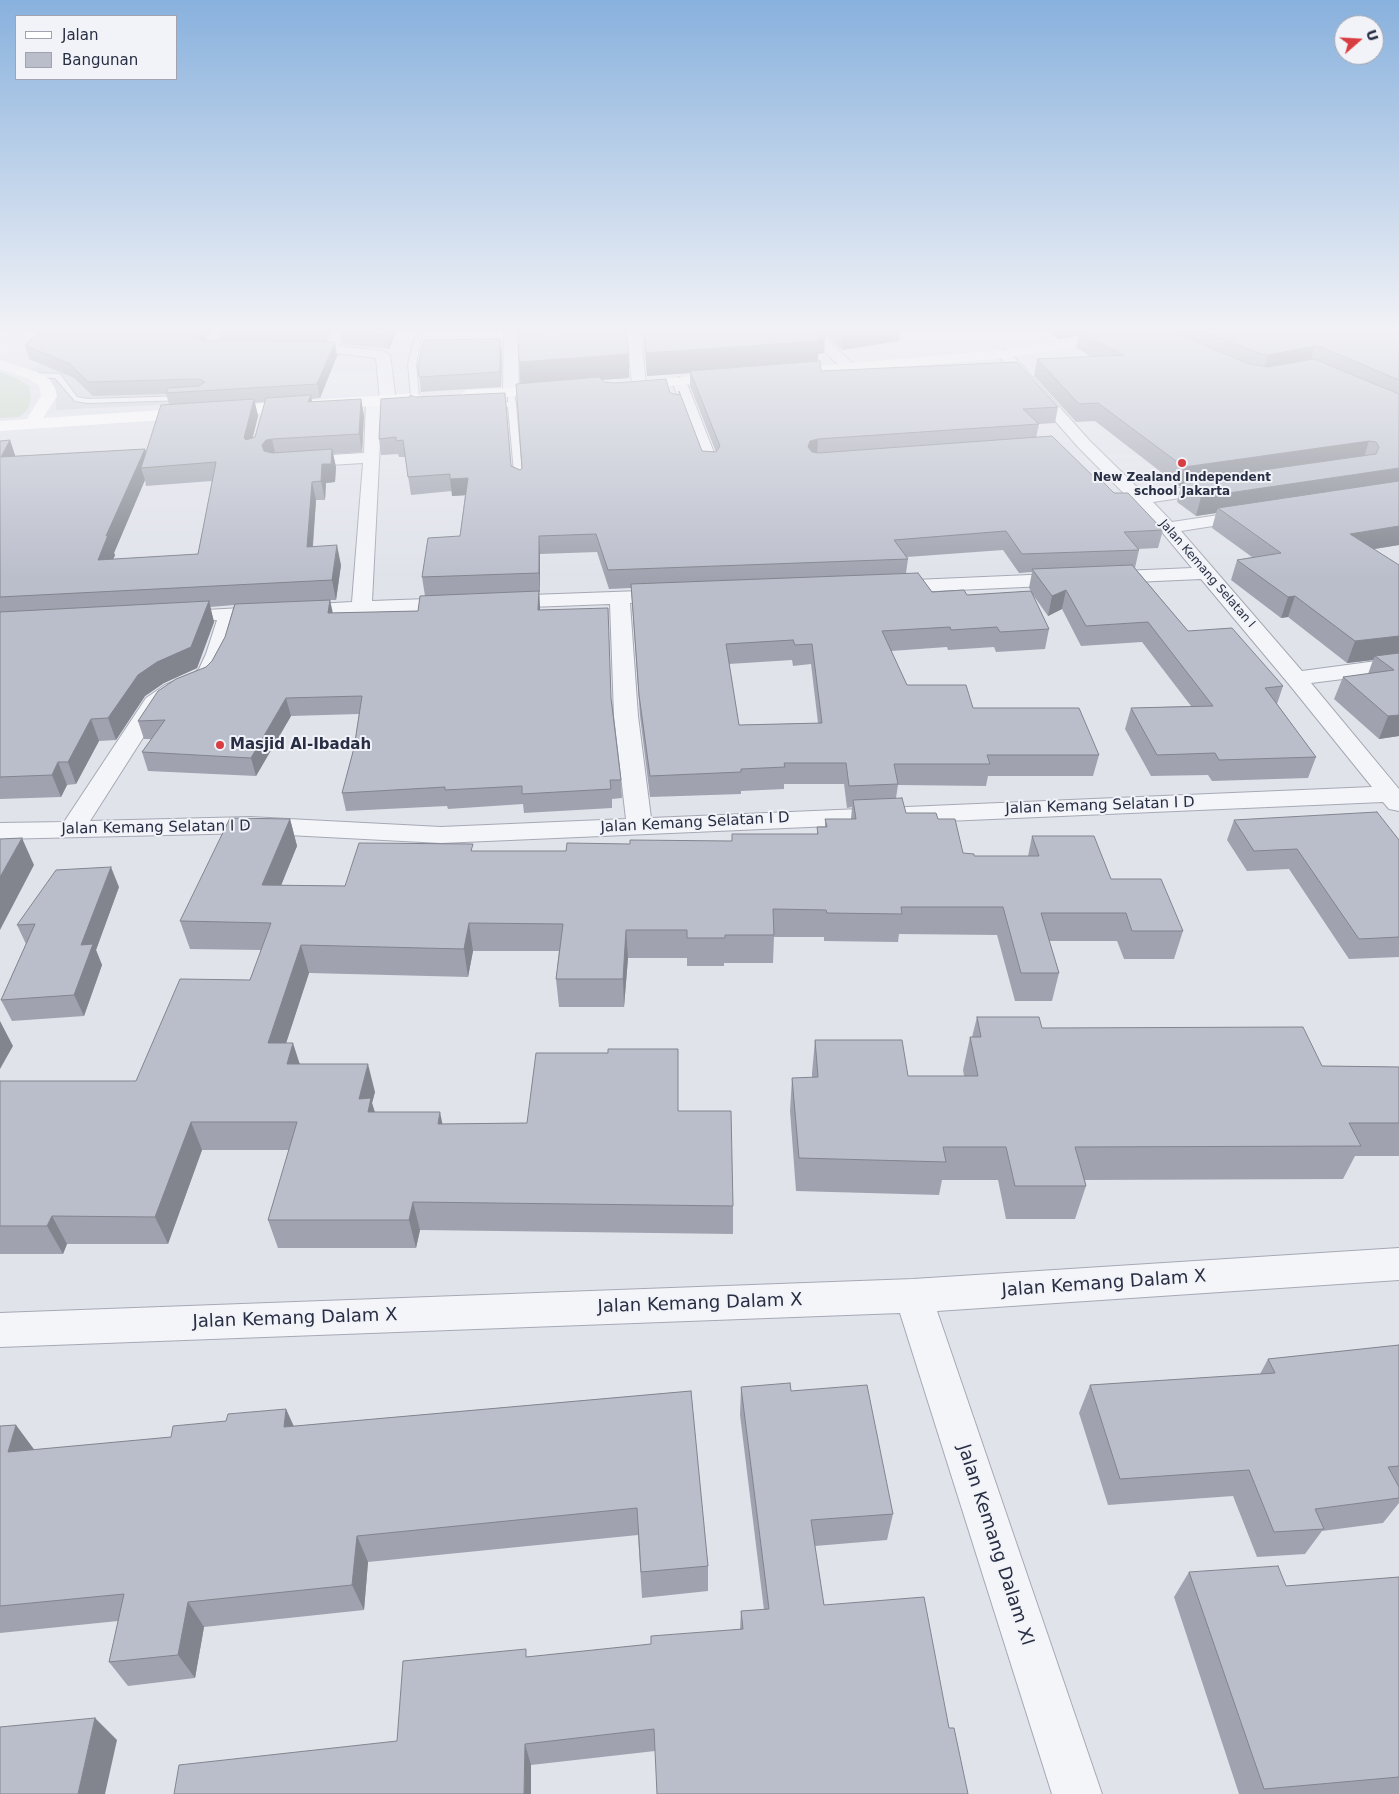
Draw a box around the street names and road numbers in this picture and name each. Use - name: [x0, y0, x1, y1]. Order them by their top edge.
- street label: Jalan Kemang Selatan I: [1156, 517, 1258, 631]
- street label: Jalan Kemang Selatan I D: [1005, 794, 1195, 818]
- street label: Jalan Kemang Selatan I D: [600, 809, 790, 837]
- street label: Jalan Kemang Selatan I D: [61, 817, 251, 839]
- street label: Jalan Kemang Dalam X: [1001, 1266, 1207, 1302]
- street label: Jalan Kemang Dalam X: [597, 1290, 803, 1318]
- street label: Jalan Kemang Dalam X: [192, 1305, 398, 1333]
- street label: Jalan Kemang Dalam XI: [952, 1442, 1038, 1648]

